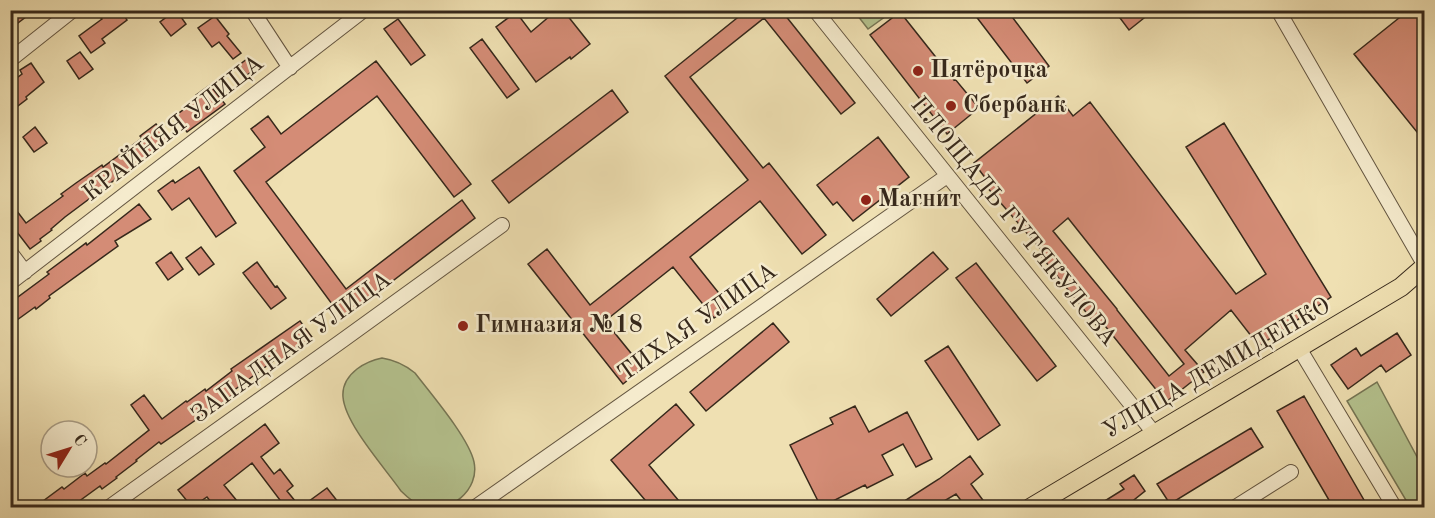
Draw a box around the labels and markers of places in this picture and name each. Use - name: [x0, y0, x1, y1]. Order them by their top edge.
- place label: Пятёрочка: [930, 59, 1048, 83]
- marker: Пятёрочка: [911, 64, 925, 78]
- place label: Сбербанк: [963, 94, 1066, 118]
- marker: Сбербанк: [944, 99, 958, 113]
- place label: Магнит: [878, 188, 961, 212]
- marker: Магнит: [859, 193, 873, 207]
- place label: Гимназия №18: [475, 314, 643, 338]
- marker: Гимназия №18: [456, 319, 470, 333]

